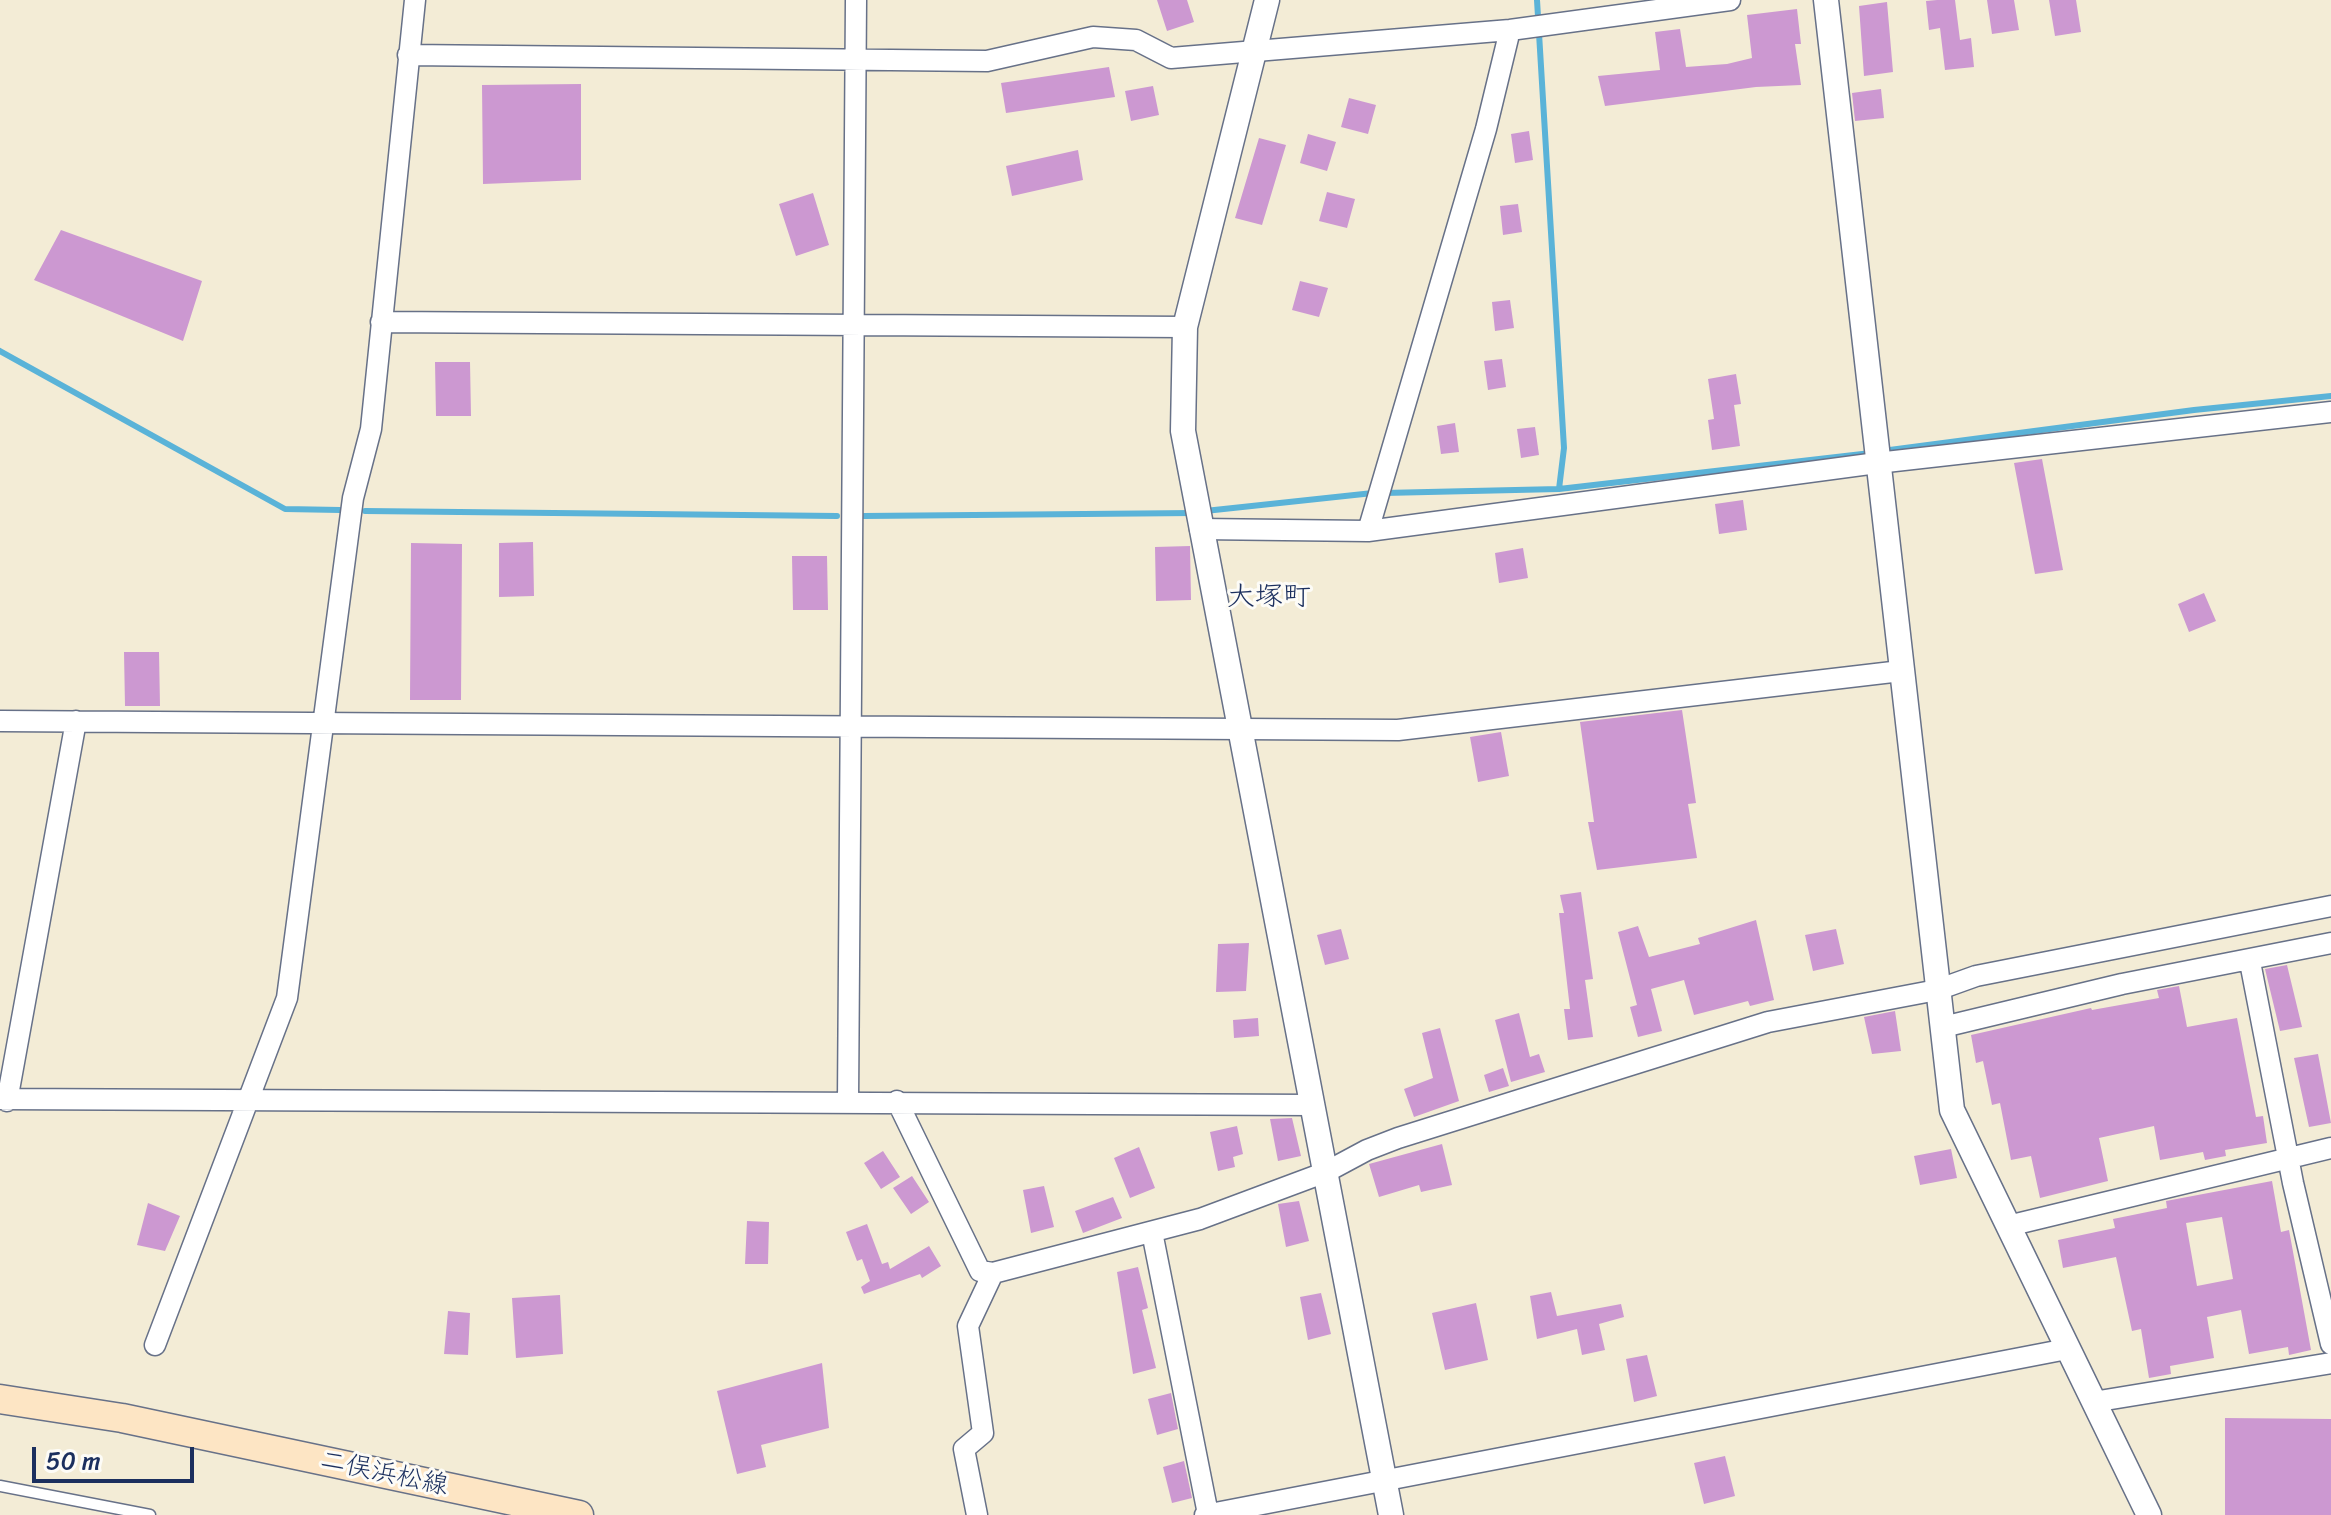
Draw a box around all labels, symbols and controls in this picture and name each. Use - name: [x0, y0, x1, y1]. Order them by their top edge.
- district label: 大塚町: [1227, 581, 1311, 615]
- scale bar: [36, 1431, 198, 1481]
- text: 50 m: [46, 1440, 101, 1482]
- street label: 二俣浜松線: [317, 1445, 451, 1503]

